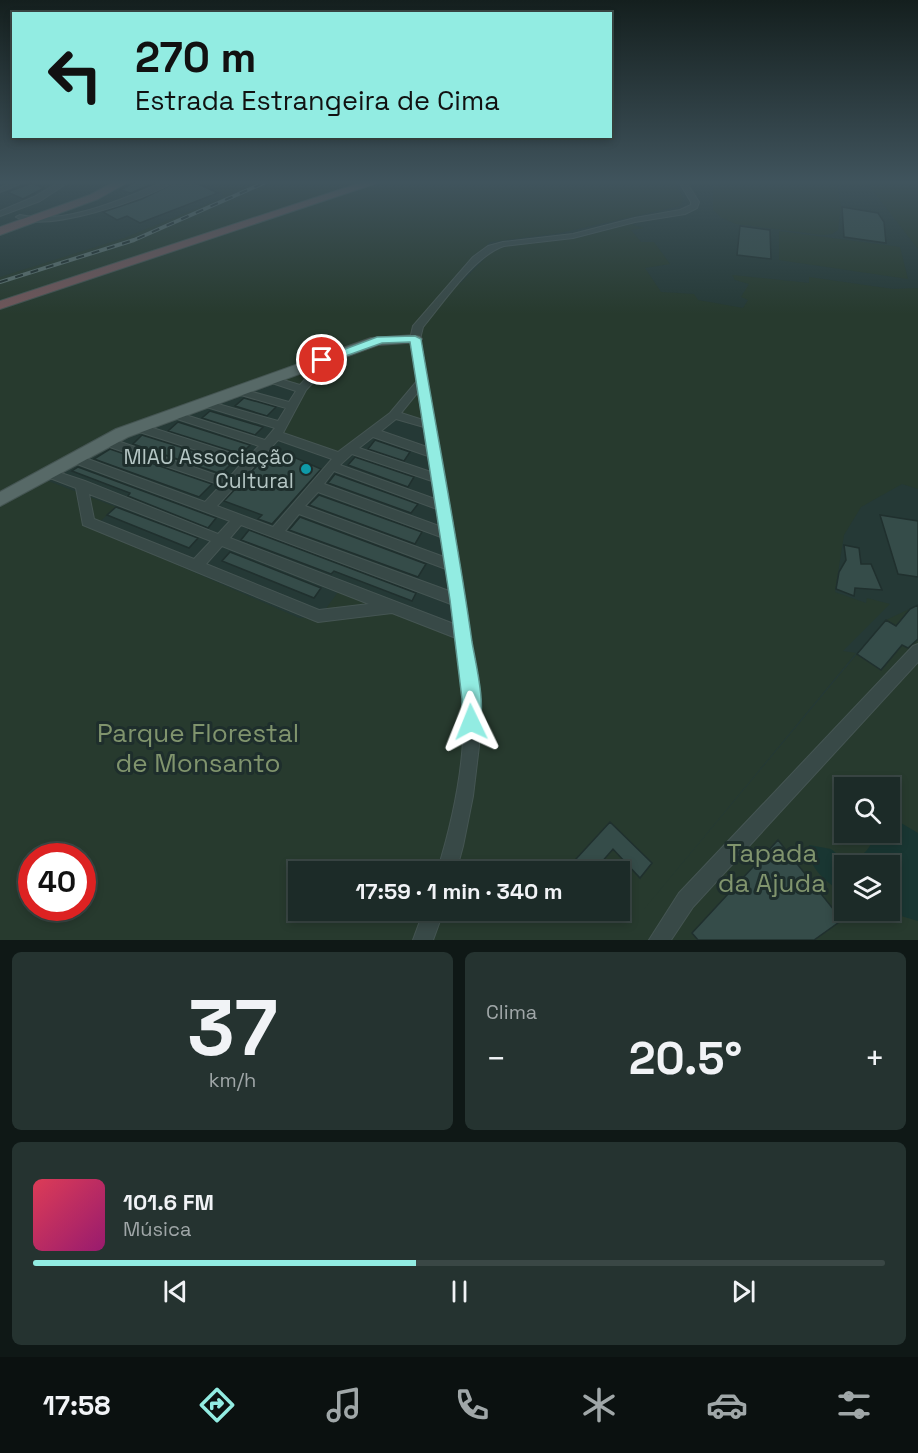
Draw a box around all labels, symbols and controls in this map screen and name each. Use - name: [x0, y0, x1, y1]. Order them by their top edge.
- text: 270 m: [135, 31, 256, 84]
- icon: left: [36, 36, 114, 114]
- text: Estrada Estrangeira de Cima: [135, 83, 500, 118]
- pin: [296, 334, 347, 385]
- icon: arrive: [305, 343, 338, 376]
- place label: MIAU Associação Cultural: [124, 443, 294, 494]
- marker: MIAU Associação Cultural: [299, 462, 313, 476]
- position arrow: [439, 690, 503, 754]
- park label: Parque Florestal de Monsanto: [97, 716, 299, 780]
- map controls: [834, 777, 900, 921]
- button: search: [834, 777, 900, 843]
- park label: Tapada da Ajuda: [718, 836, 826, 900]
- speed limit sign: 40: [18, 843, 96, 921]
- button: layers: [834, 855, 900, 921]
- text: 17:59 · 1 min · 340 m: [355, 877, 563, 905]
- text: 37: [187, 978, 278, 1078]
- text: Clima: [486, 999, 537, 1025]
- text: 20.5°: [629, 1030, 742, 1087]
- text: −: [486, 1038, 506, 1080]
- text: +: [865, 1038, 885, 1080]
- text: km/h: [209, 1067, 256, 1093]
- text: 101.6 FM: [123, 1188, 214, 1216]
- text: Música: [123, 1216, 191, 1242]
- icon: previous: [159, 1275, 192, 1308]
- icon: pause: [443, 1275, 476, 1308]
- icon: next: [727, 1275, 760, 1308]
- icon: directions: [196, 1384, 238, 1426]
- icon: music: [323, 1384, 365, 1426]
- icon: phone: [451, 1384, 493, 1426]
- icon: climate: [578, 1384, 620, 1426]
- icon: car: [706, 1384, 748, 1426]
- icon: filters: [833, 1384, 875, 1426]
- text: 17:58: [43, 1388, 110, 1423]

